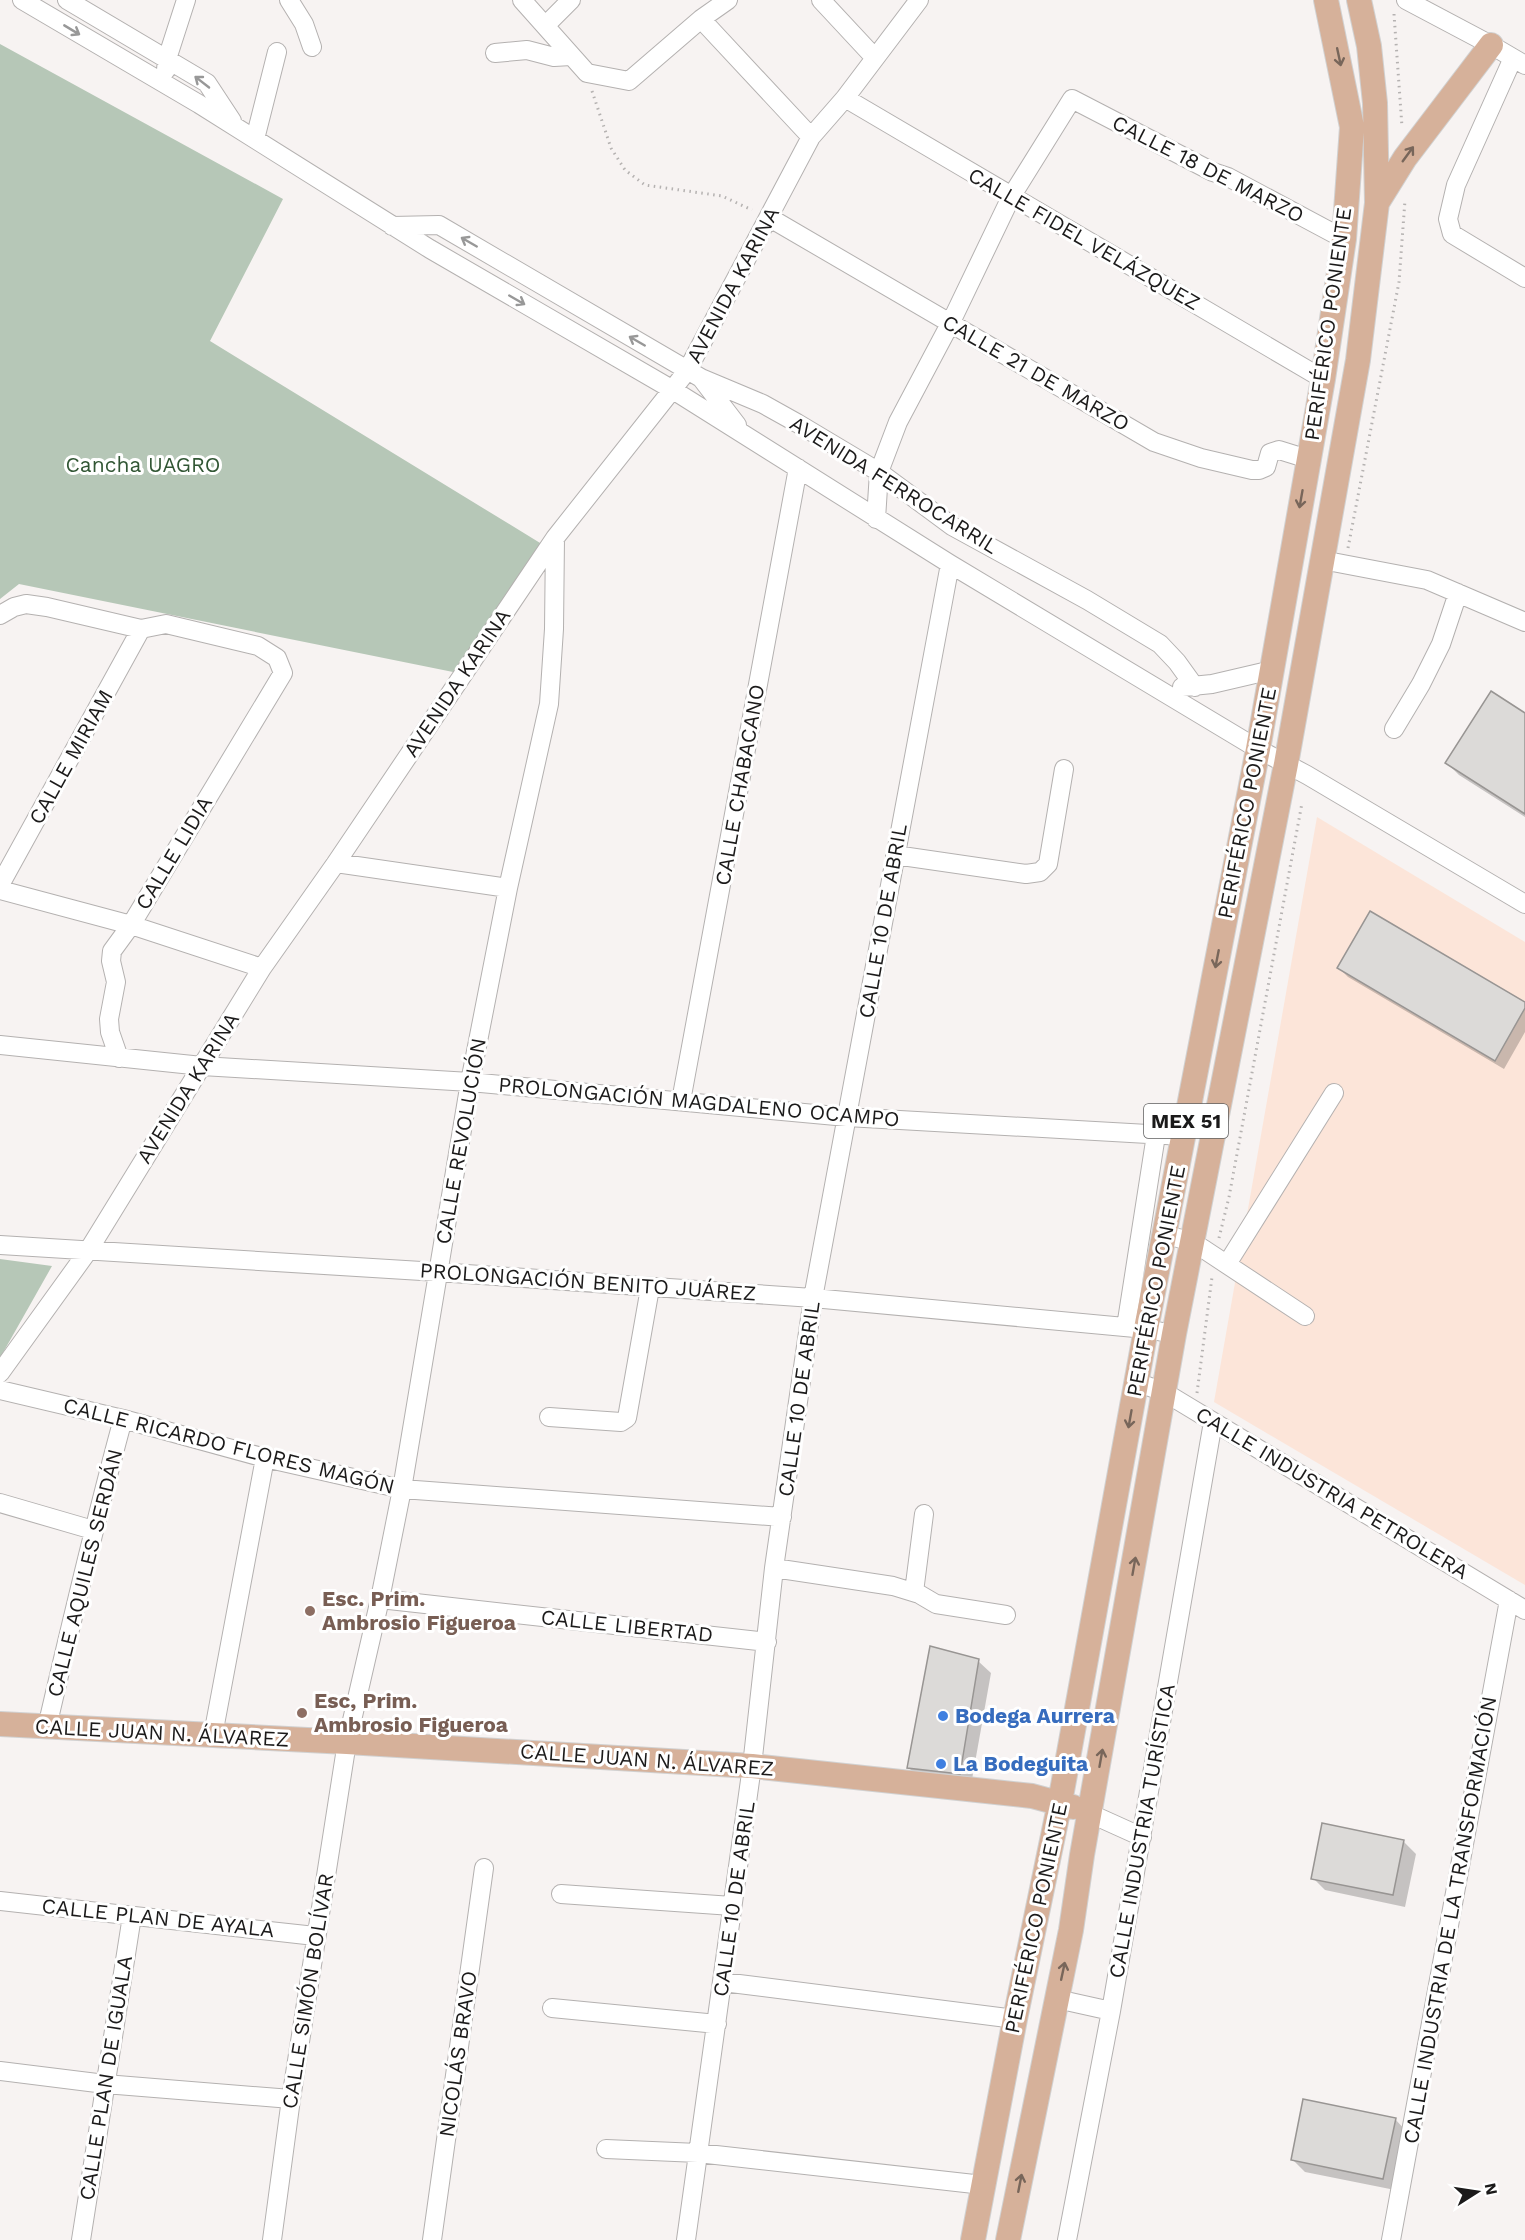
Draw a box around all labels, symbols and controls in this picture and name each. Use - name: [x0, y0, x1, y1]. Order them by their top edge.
- one-way arrow: [63, 24, 80, 36]
- one-way arrow: [1334, 47, 1345, 66]
- one-way arrow: [194, 75, 210, 88]
- street label: CALLE 18 DE MARZO: [1108, 109, 1308, 228]
- one-way arrow: [1402, 146, 1414, 162]
- street label: CALLE FIDEL VELÁZQUEZ: [964, 162, 1205, 315]
- street label: AVENIDA KARINA: [681, 202, 784, 367]
- street label: PERIFÉRICO PONIENTE: [1299, 206, 1356, 442]
- one-way arrow: [461, 236, 478, 248]
- one-way arrow: [508, 294, 525, 306]
- street label: CALLE 21 DE MARZO: [938, 309, 1134, 436]
- one-way arrow: [629, 335, 646, 347]
- street label: AVENIDA FERROCARRIL: [786, 410, 1003, 559]
- park label: Cancha UAGRO: [65, 452, 221, 477]
- one-way arrow: [1296, 489, 1307, 508]
- street label: AVENIDA KARINA: [398, 604, 515, 761]
- street label: CALLE CHABACANO: [709, 682, 770, 887]
- street label: CALLE MIRIAM: [23, 685, 118, 828]
- street label: PERIFÉRICO PONIENTE: [1212, 685, 1281, 921]
- street label: CALLE LIDIA: [130, 791, 217, 914]
- street label: CALLE 10 DE ABRIL: [853, 822, 912, 1020]
- one-way arrow: [1211, 949, 1222, 969]
- street label: AVENIDA KARINA: [131, 1008, 244, 1168]
- street label: CALLE REVOLUCIÓN: [430, 1036, 491, 1246]
- street label: PROLONGACIÓN MAGDALENO OCAMPO: [497, 1071, 901, 1132]
- road number: MEX 51: [1144, 1104, 1228, 1138]
- street label: PERIFÉRICO PONIENTE: [1121, 1163, 1190, 1399]
- street label: PROLONGACIÓN BENITO JUÁREZ: [419, 1257, 757, 1306]
- street label: CALLE 10 DE ABRIL: [772, 1300, 825, 1498]
- street label: CALLE RICARDO FLORES MAGÓN: [61, 1392, 397, 1499]
- street label: CALLE INDUSTRIA PETROLERA: [1191, 1401, 1473, 1584]
- one-way arrow: [1124, 1409, 1135, 1428]
- street label: CALLE AQUILES SERDÁN: [42, 1446, 127, 1699]
- one-way arrow: [1129, 1557, 1140, 1577]
- place label: Esc. Prim. Ambrosio Figueroa: [322, 1586, 517, 1635]
- marker: Esc. Prim. Ambrosio Figueroa: [303, 1604, 317, 1618]
- street label: CALLE LIBERTAD: [540, 1604, 714, 1647]
- street label: CALLE INDUSTRIA TURÍSTICA: [1103, 1682, 1180, 1980]
- place label: Esc, Prim. Ambrosio Figueroa: [314, 1688, 509, 1737]
- street label: CALLE INDUSTRIA DE LA TRANSFORMACIÓN: [1398, 1694, 1501, 2146]
- place label: Bodega Aurrera: [955, 1703, 1116, 1728]
- marker: Esc, Prim. Ambrosio Figueroa: [295, 1706, 309, 1720]
- marker: Bodega Aurrera: [936, 1709, 950, 1723]
- street label: CALLE JUAN N. ÁLVAREZ: [34, 1713, 290, 1752]
- street label: CALLE JUAN N. ÁLVAREZ: [519, 1738, 775, 1781]
- one-way arrow: [1096, 1749, 1107, 1769]
- place label: La Bodeguita: [953, 1751, 1089, 1776]
- marker: La Bodeguita: [934, 1757, 948, 1771]
- street label: CALLE 10 DE ABRIL: [707, 1800, 760, 1998]
- street label: PERIFÉRICO PONIENTE: [999, 1800, 1072, 2035]
- street label: CALLE SIMÓN BOLÍVAR: [277, 1871, 338, 2111]
- street label: CALLE PLAN DE AYALA: [40, 1893, 276, 1942]
- street label: CALLE PLAN DE IGUALA: [74, 1954, 137, 2202]
- one-way arrow: [1058, 1962, 1069, 1981]
- street label: NICOLÁS BRAVO: [433, 1969, 482, 2139]
- north arrow: [1447, 2162, 1507, 2222]
- one-way arrow: [1015, 2173, 1026, 2193]
- text: N: [1481, 2181, 1502, 2197]

